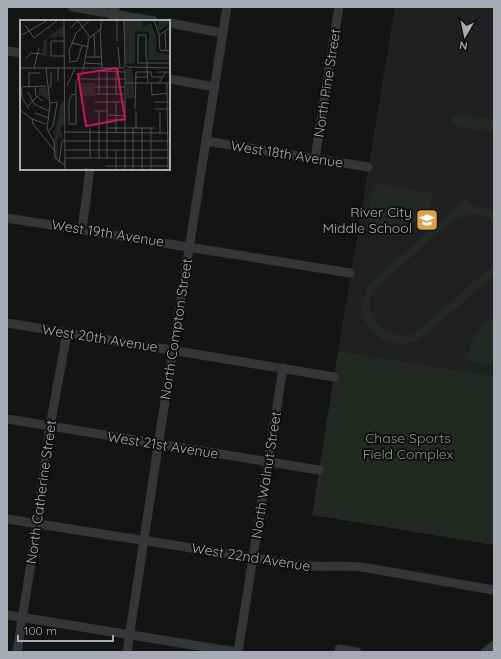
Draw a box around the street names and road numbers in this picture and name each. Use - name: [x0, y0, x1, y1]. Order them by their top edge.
- street label: North Pine Street: [310, 27, 345, 139]
- street label: West 18th Avenue: [230, 136, 345, 172]
- street label: West 19th Avenue: [50, 215, 166, 251]
- street label: North Compton Street: [156, 257, 196, 401]
- street label: West 20th Avenue: [41, 320, 159, 356]
- street label: North Walnut Street: [247, 410, 285, 540]
- street label: North Catherine Street: [22, 419, 60, 565]
- street label: West 21st Avenue: [106, 427, 220, 463]
- street label: West 22nd Avenue: [190, 539, 312, 575]

